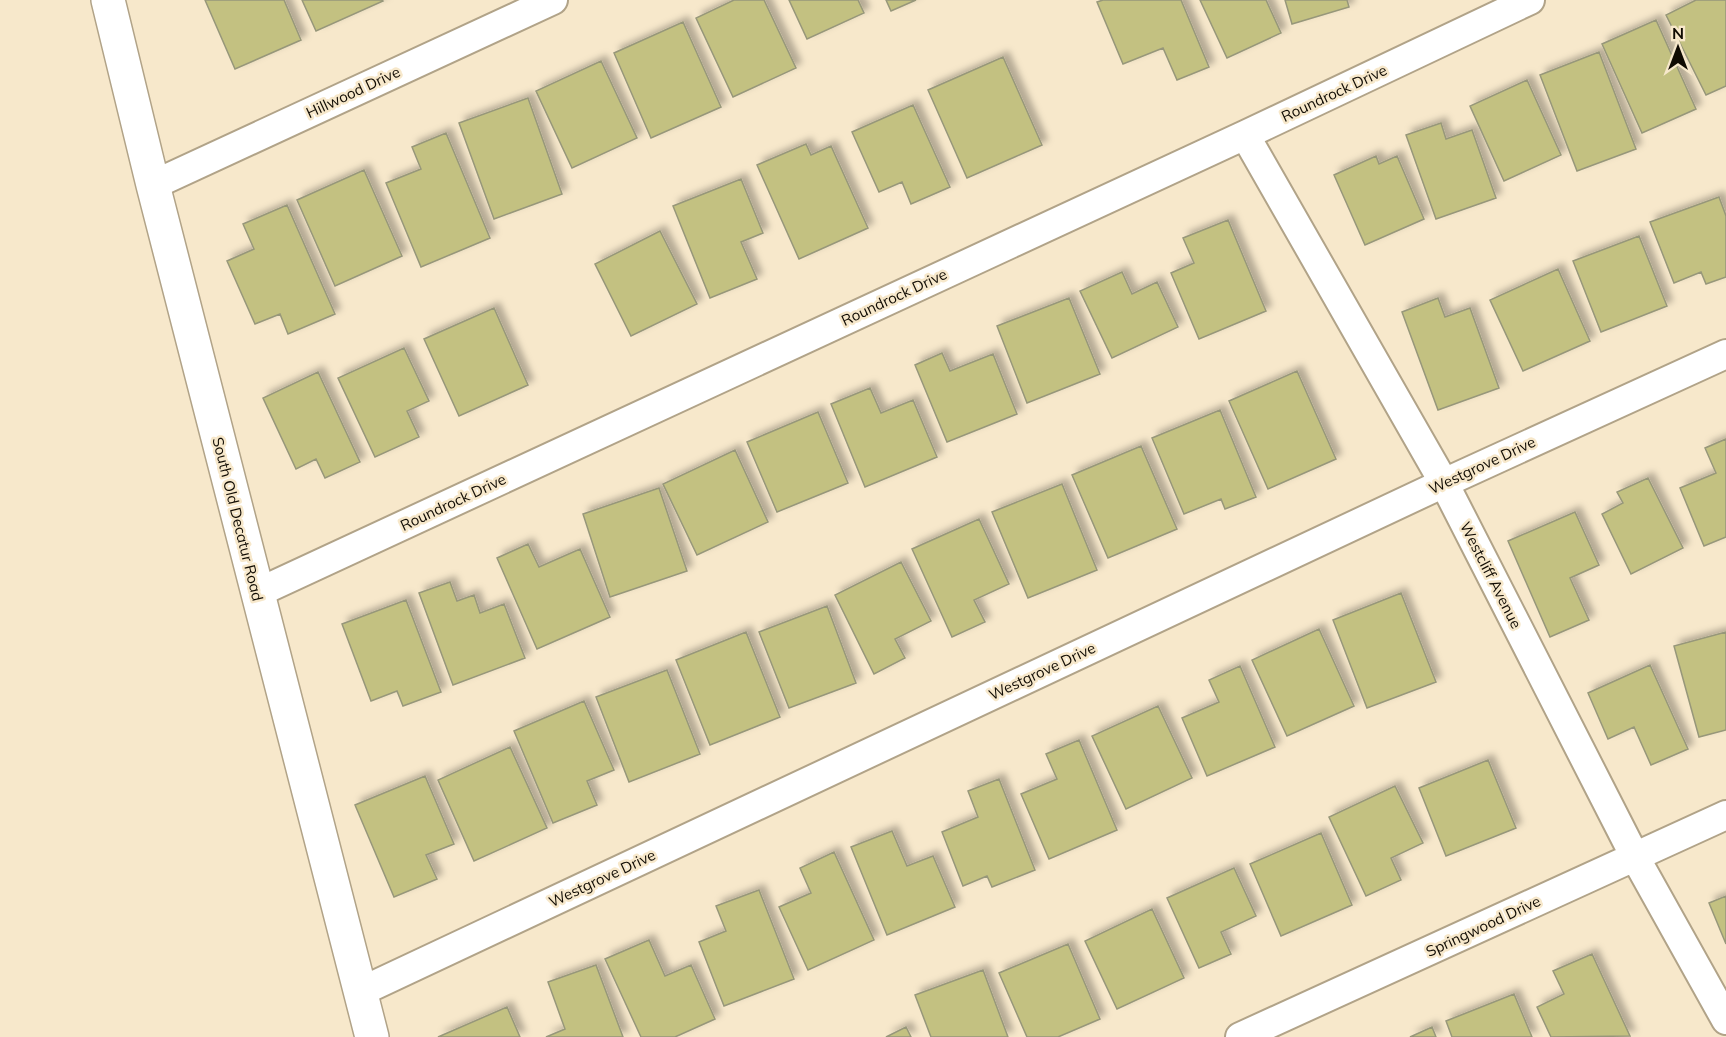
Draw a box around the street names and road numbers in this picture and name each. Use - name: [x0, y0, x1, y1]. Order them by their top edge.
- street label: Roundrock Drive: [1278, 60, 1390, 126]
- street label: Hillwood Drive: [303, 62, 403, 122]
- street label: Roundrock Drive: [838, 264, 950, 330]
- street label: Westgrove Drive: [1426, 432, 1538, 498]
- street label: South Old Decatur Road: [208, 435, 268, 603]
- street label: Roundrock Drive: [397, 469, 509, 535]
- street label: Westcliff Avenue: [1456, 519, 1526, 631]
- street label: Westgrove Drive: [986, 638, 1098, 704]
- street label: Westgrove Drive: [546, 845, 658, 911]
- street label: Springwood Drive: [1423, 891, 1543, 961]

